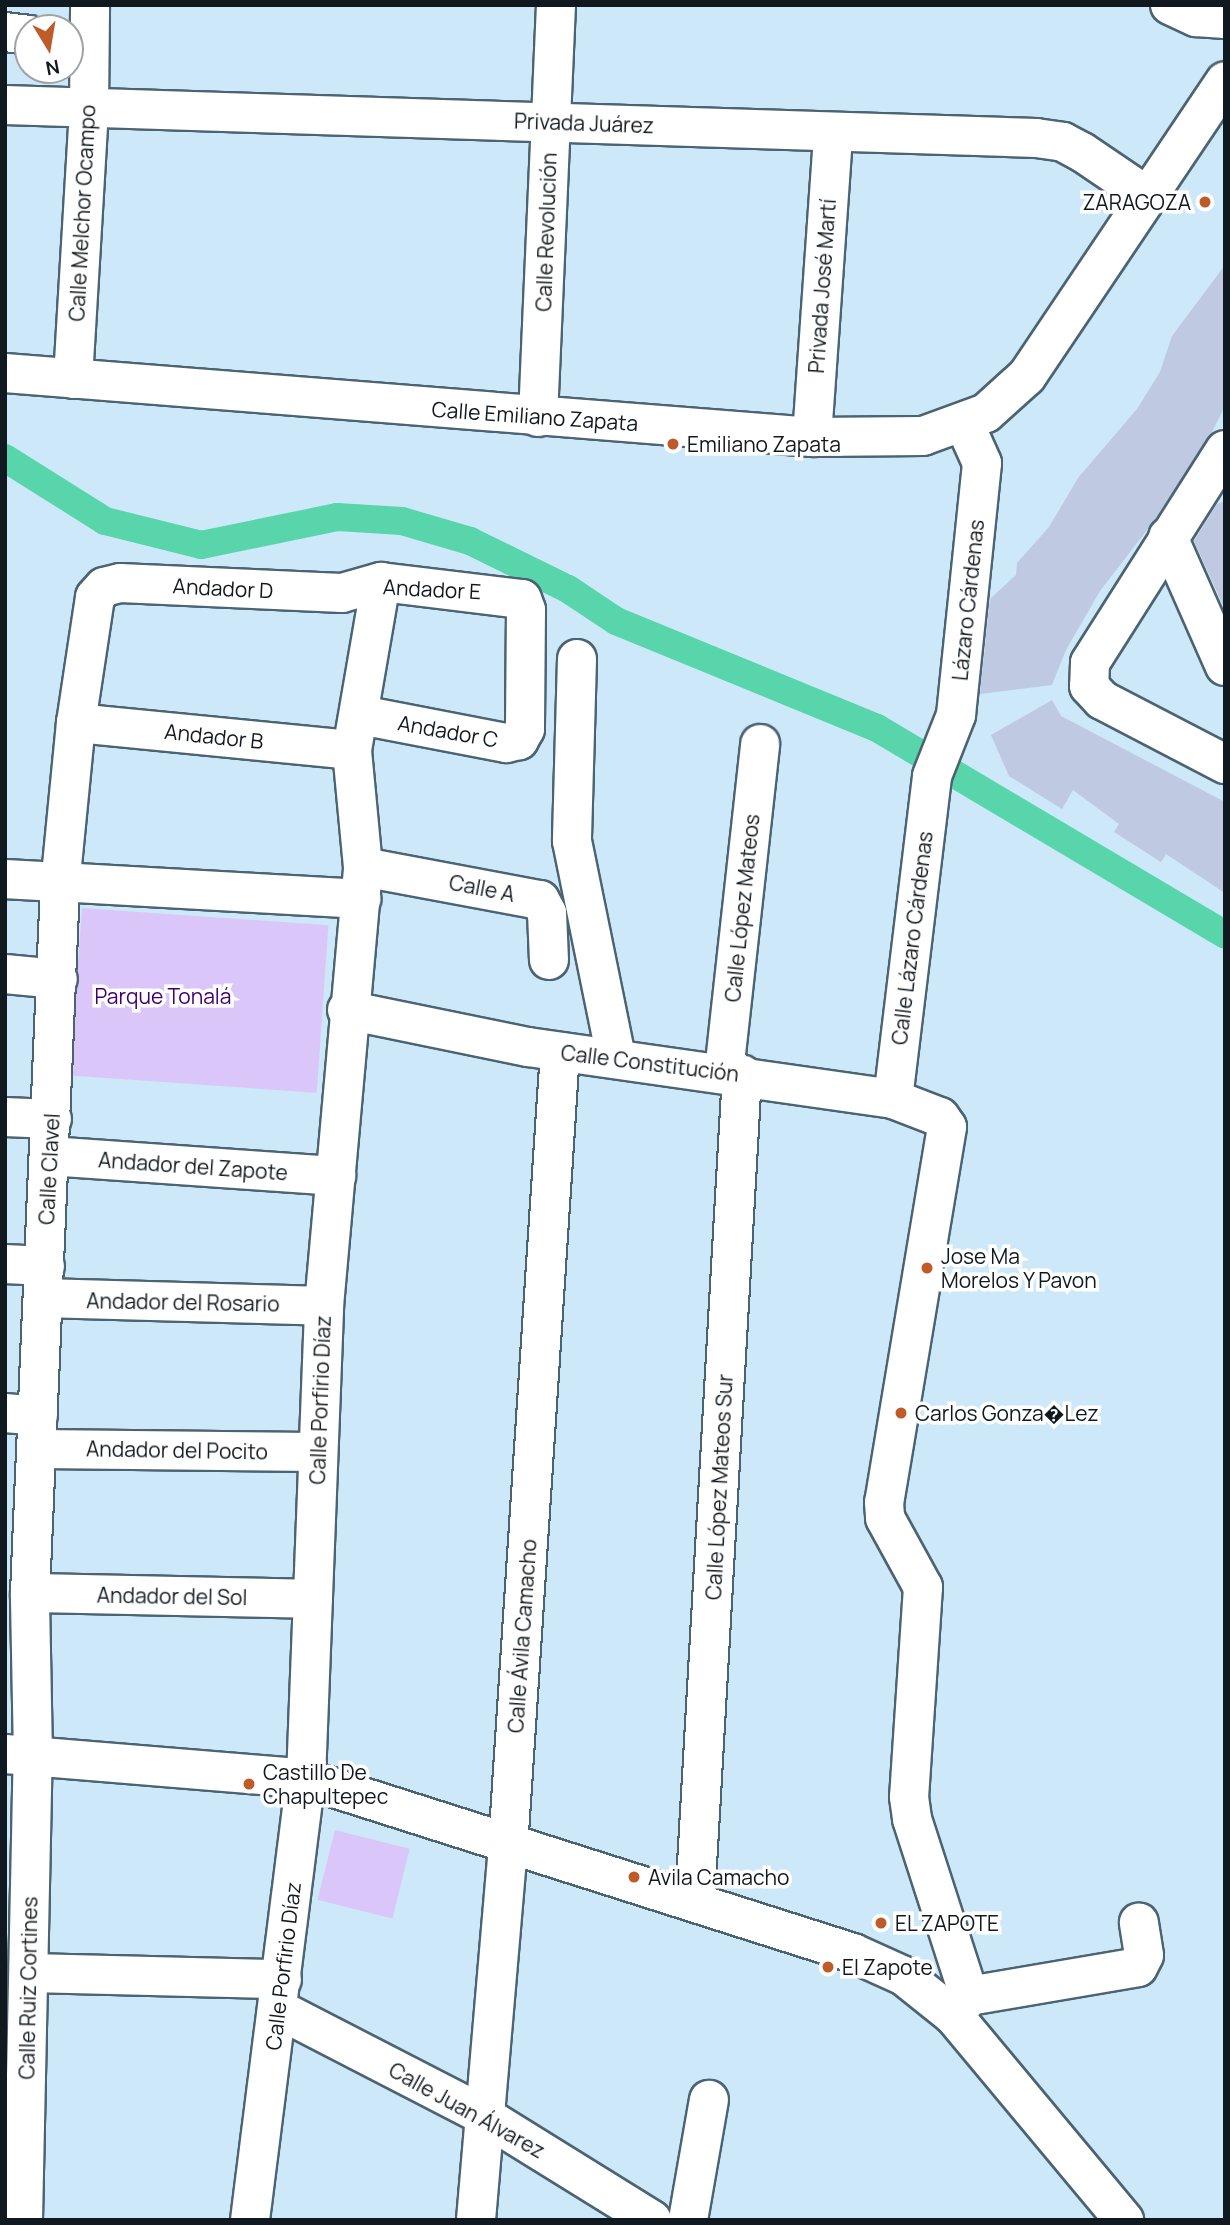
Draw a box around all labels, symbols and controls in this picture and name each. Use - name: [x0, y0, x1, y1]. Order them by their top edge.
- north arrow: [14, 14, 84, 84]
- text: N: [43, 54, 62, 82]
- street label: Calle Melchor Ocampo: [64, 104, 100, 322]
- street label: Privada Juárez: [514, 108, 654, 138]
- street label: Calle Revolución: [531, 152, 561, 312]
- place label: ZARAGOZA: [1082, 189, 1191, 215]
- marker: ZARAGOZA: [1197, 194, 1213, 210]
- street label: Privada José Martí: [803, 198, 841, 374]
- street label: Calle Emiliano Zapata: [431, 396, 639, 436]
- place label: Emiliano Zapata: [687, 431, 841, 457]
- marker: Emiliano Zapata: [665, 436, 681, 452]
- street label: Lázaro Cárdenas: [947, 518, 989, 682]
- street label: Andador D: [172, 573, 274, 603]
- street label: Andador E: [382, 574, 482, 604]
- street label: Andador C: [396, 710, 500, 752]
- street label: Andador B: [163, 718, 265, 754]
- street label: Calle López Mateos: [720, 813, 764, 1003]
- street label: Calle Lázaro Cárdenas: [886, 830, 938, 1046]
- street label: Calle A: [447, 869, 517, 907]
- park label: Parque Tonalá: [95, 983, 231, 1009]
- street label: Calle Constitución: [560, 1040, 740, 1086]
- street label: Calle Clavel: [33, 1113, 65, 1225]
- street label: Andador del Zapote: [97, 1147, 289, 1185]
- place label: Jose Ma Morelos Y Pavon: [941, 1243, 1098, 1293]
- marker: Jose Ma Morelos Y Pavon: [919, 1260, 935, 1276]
- street label: Andador del Rosario: [86, 1288, 280, 1316]
- street label: Calle Porfirio Díaz: [304, 1315, 336, 1485]
- street label: Calle López Mateos Sur: [700, 1373, 738, 1601]
- place label: Carlos Gonza�Lez: [915, 1400, 1099, 1426]
- marker: Carlos Gonza�Lez: [893, 1405, 909, 1421]
- street label: Andador del Pocito: [86, 1436, 268, 1464]
- street label: Calle Ávila Camacho: [503, 1538, 541, 1734]
- street label: Andador del Sol: [97, 1582, 247, 1610]
- place label: Castillo De Chapultepec: [263, 1759, 388, 1809]
- marker: Castillo De Chapultepec: [241, 1776, 257, 1792]
- place label: Avila Camacho: [648, 1864, 789, 1890]
- marker: Avila Camacho: [626, 1869, 642, 1885]
- street label: Calle Porfirio Díaz: [260, 1881, 306, 2051]
- street label: Calle Ruiz Cortines: [14, 1896, 42, 2080]
- place label: EL ZAPOTE: [895, 1910, 1000, 1936]
- marker: EL ZAPOTE: [873, 1915, 889, 1931]
- place label: El Zapote: [842, 1954, 933, 1980]
- marker: El Zapote: [820, 1959, 836, 1975]
- street label: Calle Juan Álvarez: [385, 2057, 549, 2163]

